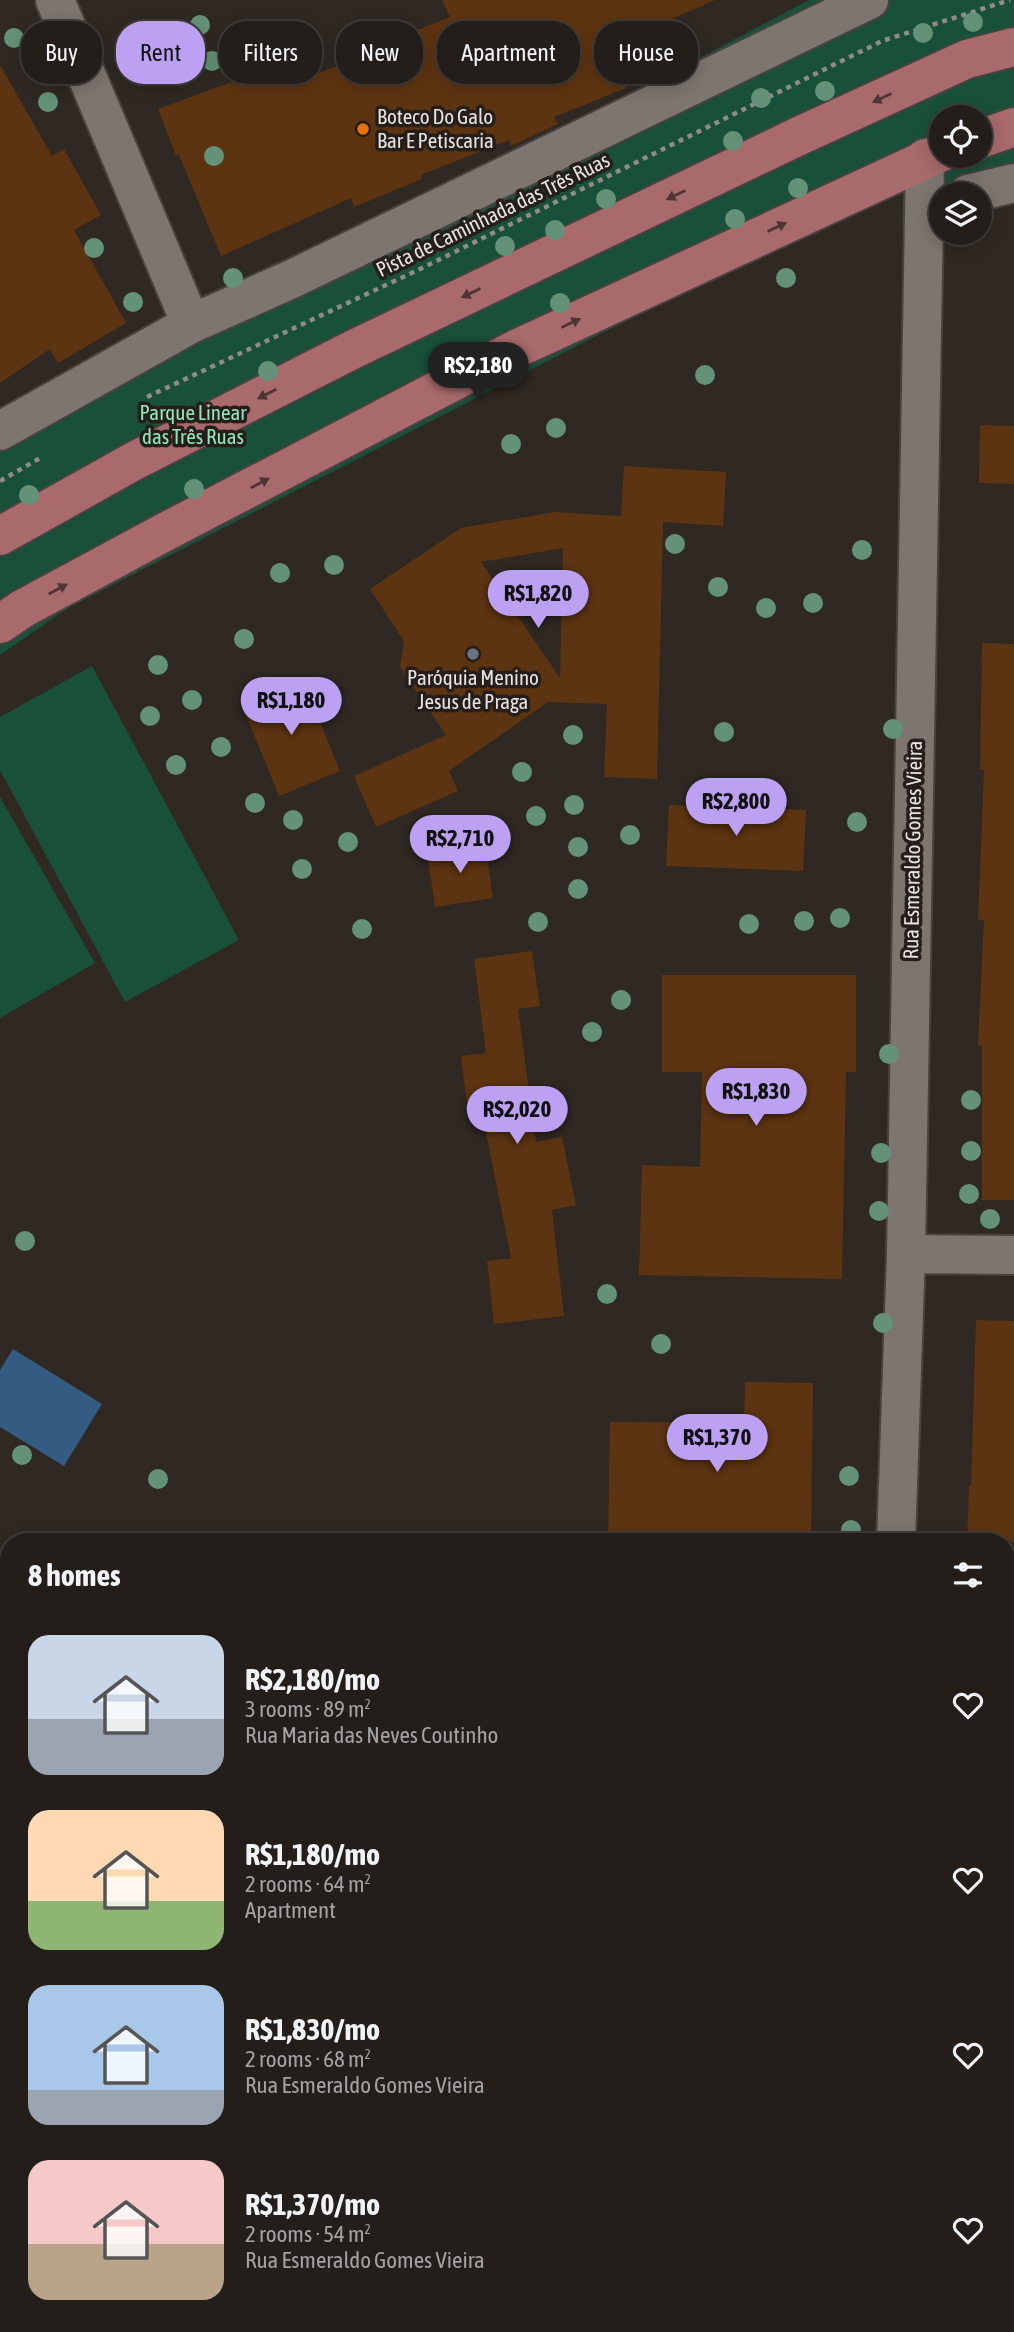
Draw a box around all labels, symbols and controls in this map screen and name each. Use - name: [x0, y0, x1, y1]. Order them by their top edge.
- chip: Buy: [21, 21, 102, 84]
- chip: Rent: [116, 21, 205, 84]
- chip: Filters: [219, 21, 322, 84]
- chip: New: [336, 21, 423, 84]
- chip: Apartment: [437, 21, 580, 84]
- chip: House: [594, 21, 698, 84]
- one-way arrow: [872, 92, 892, 104]
- place label: Boteco Do Galo Bar E Petiscaria: [377, 104, 494, 152]
- map controls: [929, 105, 992, 245]
- button: locate: [929, 105, 992, 168]
- marker: Boteco Do Galo Bar E Petiscaria: [355, 121, 371, 137]
- street label: Pista de Caminhada das Três Ruas: [372, 147, 613, 281]
- button: layers: [929, 182, 992, 245]
- one-way arrow: [666, 189, 686, 200]
- one-way arrow: [767, 221, 787, 233]
- one-way arrow: [461, 287, 481, 299]
- one-way arrow: [561, 317, 581, 329]
- pin: R$2,180: [413, 342, 543, 402]
- text: R$2,180: [444, 352, 512, 378]
- one-way arrow: [257, 388, 277, 399]
- park label: Parque Linear das Três Ruas: [140, 400, 247, 448]
- one-way arrow: [250, 477, 269, 489]
- pin: R$1,820: [473, 570, 603, 630]
- text: R$1,820: [504, 580, 572, 606]
- one-way arrow: [49, 584, 69, 596]
- marker: Paróquia Menino Jesus de Praga: [465, 646, 481, 662]
- place label: Paróquia Menino Jesus de Praga: [407, 665, 539, 713]
- pin: R$1,180: [226, 678, 356, 737]
- text: R$1,180: [257, 687, 325, 713]
- street label: Rua Esmeraldo Gomes Vieira: [898, 740, 926, 960]
- pin: R$2,800: [671, 778, 801, 838]
- text: R$2,800: [702, 788, 770, 814]
- pin: R$2,710: [395, 816, 525, 875]
- text: R$2,710: [426, 825, 494, 851]
- pin: R$1,830: [691, 1068, 821, 1128]
- text: R$1,830: [722, 1078, 790, 1104]
- pin: R$2,020: [452, 1086, 582, 1146]
- text: R$2,020: [483, 1096, 551, 1122]
- pin: R$1,370: [652, 1414, 782, 1474]
- text: R$1,370: [683, 1424, 751, 1450]
- icon: filters: [949, 1556, 987, 1594]
- text: 8 homes: [28, 1558, 121, 1592]
- text: R$2,180/mo: [245, 1662, 380, 1696]
- icon: home: [84, 1663, 168, 1747]
- icon: heart: [949, 1686, 987, 1724]
- text: 3 rooms · 89 m²: [245, 1696, 371, 1722]
- text: Rua Maria das Neves Coutinho: [245, 1722, 498, 1748]
- text: R$1,180/mo: [245, 1837, 380, 1871]
- icon: home: [84, 1838, 168, 1922]
- icon: heart: [949, 1861, 987, 1899]
- text: 2 rooms · 64 m²: [245, 1871, 371, 1897]
- text: Apartment: [245, 1897, 336, 1923]
- text: R$1,830/mo: [245, 2012, 380, 2046]
- icon: home: [84, 2013, 168, 2097]
- icon: heart: [949, 2036, 987, 2074]
- text: 2 rooms · 68 m²: [245, 2046, 371, 2072]
- text: Rua Esmeraldo Gomes Vieira: [245, 2072, 485, 2098]
- text: R$1,370/mo: [245, 2187, 380, 2221]
- icon: home: [84, 2188, 168, 2272]
- icon: heart: [949, 2211, 987, 2249]
- text: 2 rooms · 54 m²: [245, 2221, 371, 2247]
- text: Rua Esmeraldo Gomes Vieira: [245, 2247, 485, 2273]

